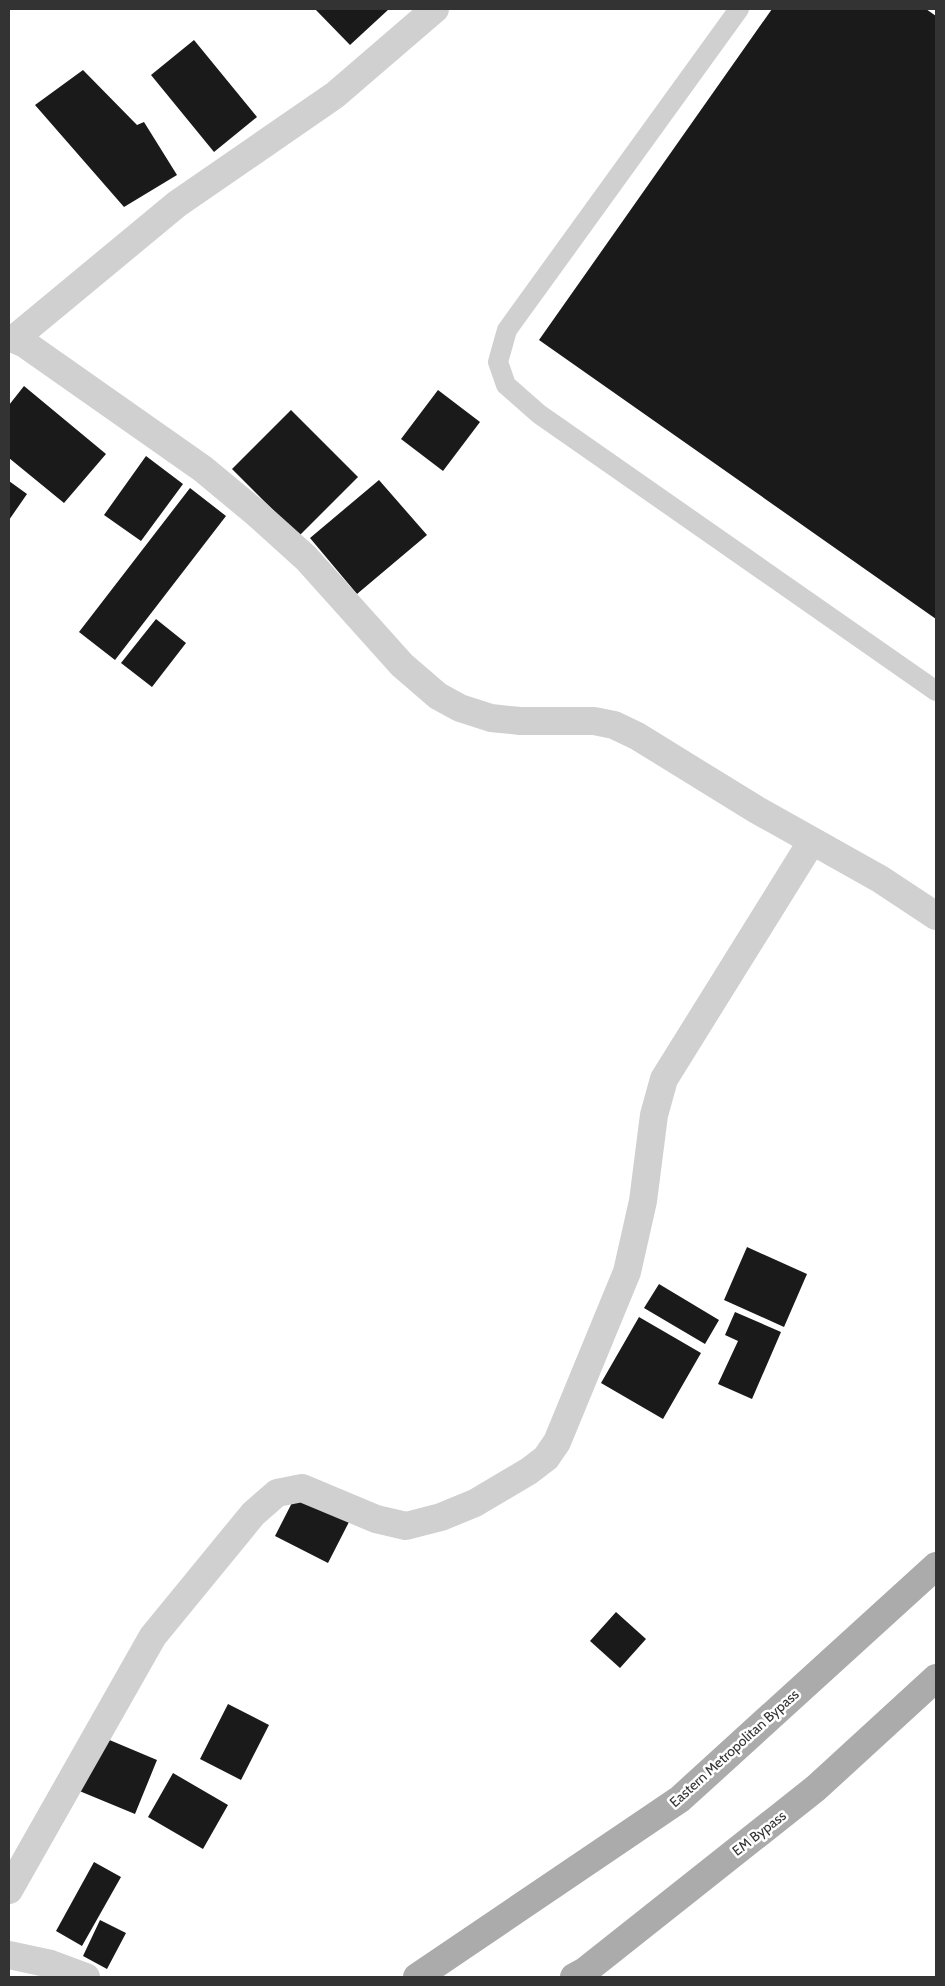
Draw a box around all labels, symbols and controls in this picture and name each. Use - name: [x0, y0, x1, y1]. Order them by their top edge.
- street label: Eastern Metropolitan Bypass: [666, 1685, 803, 1811]
- street label: EM Bypass: [728, 1806, 790, 1860]

